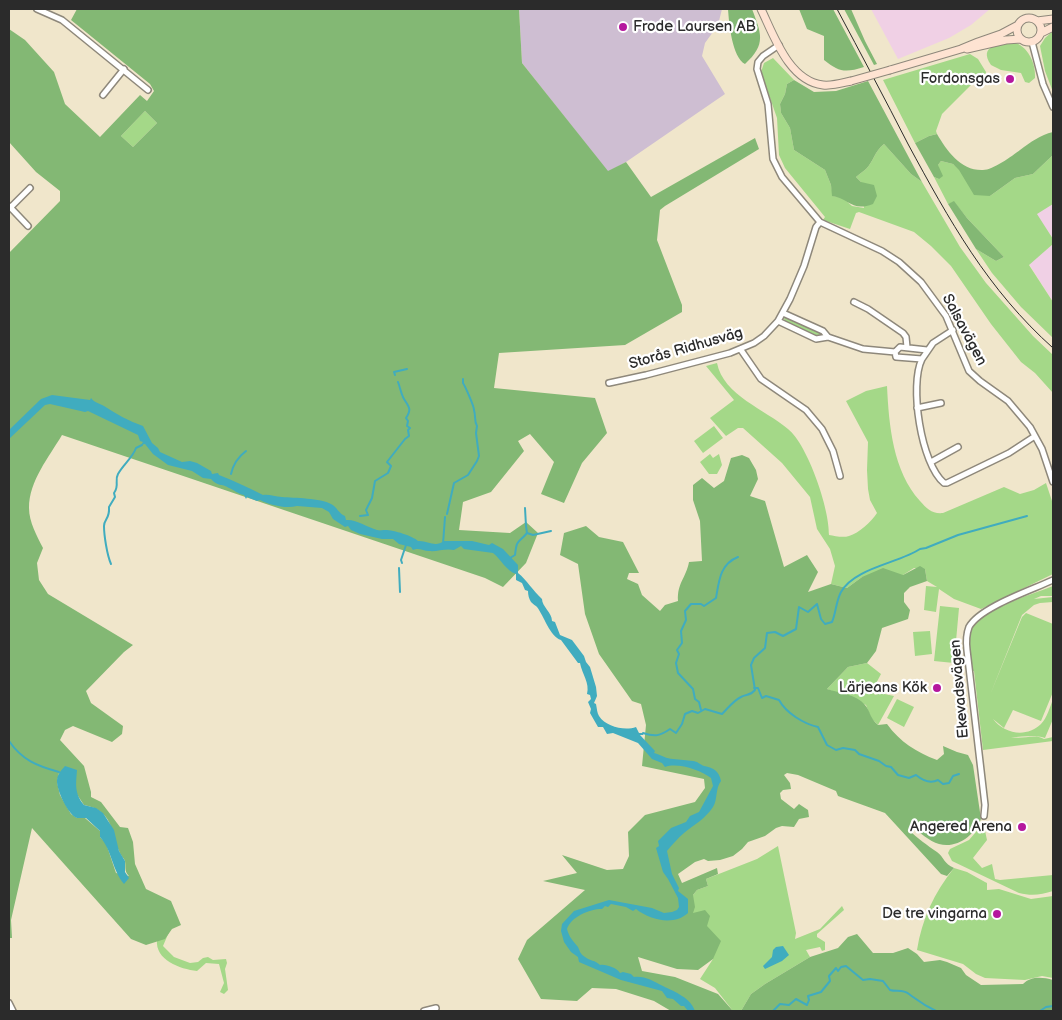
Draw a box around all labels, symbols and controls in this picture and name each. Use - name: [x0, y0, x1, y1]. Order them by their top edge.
- place label: Frode Laursen AB: [633, 18, 756, 36]
- marker: Frode Laursen AB: [617, 21, 629, 33]
- place label: Fordonsgas: [920, 70, 1000, 88]
- marker: Fordonsgas: [1004, 73, 1016, 85]
- street label: Salsavägen: [938, 291, 990, 369]
- street label: Storås Ridhusväg: [627, 324, 745, 374]
- street label: Ekevadsvägen: [947, 639, 973, 739]
- place label: Lärjeans Kök: [839, 679, 927, 697]
- marker: Lärjeans Kök: [931, 682, 943, 694]
- place label: Angered Arena: [910, 818, 1012, 836]
- marker: Angered Arena: [1016, 821, 1028, 833]
- place label: De tre vingarna: [882, 905, 987, 923]
- marker: De tre vingarna: [991, 908, 1003, 920]

